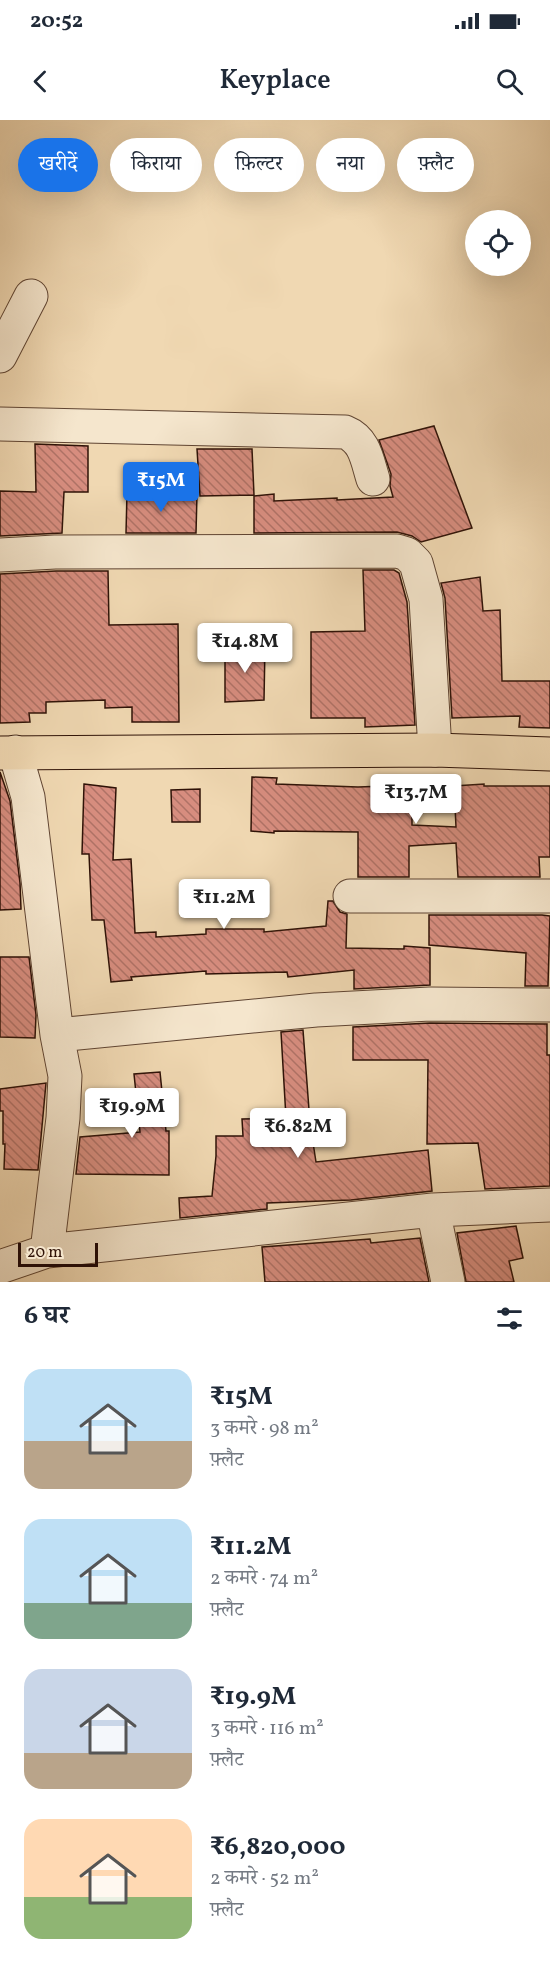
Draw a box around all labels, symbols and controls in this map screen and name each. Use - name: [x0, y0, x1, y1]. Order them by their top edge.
- text: 20:52: [30, 6, 83, 37]
- text: Keyplace: [219, 62, 331, 100]
- icon: back: [24, 65, 57, 98]
- icon: search: [493, 65, 526, 98]
- chip: खरीदें: [18, 138, 98, 192]
- chip: किराया: [110, 138, 202, 192]
- chip: फ़िल्टर: [214, 138, 304, 192]
- chip: नया: [316, 138, 385, 192]
- chip: फ़्लैट: [397, 138, 474, 192]
- map controls: [465, 210, 531, 276]
- button: locate: [465, 210, 531, 276]
- pin: ₹15M: [125, 462, 197, 513]
- text: ₹15M: [137, 467, 185, 495]
- pin: ₹14.8M: [196, 623, 294, 674]
- text: ₹14.8M: [211, 628, 279, 656]
- pin: ₹13.7M: [367, 774, 465, 825]
- text: ₹13.7M: [384, 779, 448, 807]
- pin: ₹11.2M: [175, 879, 273, 930]
- text: ₹11.2M: [193, 884, 255, 912]
- pin: ₹19.9M: [83, 1088, 181, 1139]
- text: ₹19.9M: [99, 1093, 165, 1121]
- pin: ₹6.82M: [249, 1108, 347, 1159]
- text: ₹6.82M: [264, 1113, 332, 1141]
- scale bar: [18, 1240, 98, 1268]
- text: 20 m: [27, 1242, 62, 1264]
- text: 6 घर: [24, 1298, 69, 1334]
- icon: filters: [493, 1302, 526, 1335]
- text: ₹15M: [210, 1379, 273, 1415]
- icon: home: [72, 1393, 144, 1465]
- text: 3 कमरे · 98 m²: [210, 1415, 319, 1443]
- text: फ़्लैट: [210, 1447, 243, 1475]
- text: ₹11.2M: [210, 1529, 291, 1565]
- icon: home: [72, 1543, 144, 1615]
- text: 2 कमरे · 74 m²: [210, 1565, 318, 1593]
- text: फ़्लैट: [210, 1597, 243, 1625]
- text: ₹19.9M: [210, 1679, 296, 1715]
- icon: home: [72, 1693, 144, 1765]
- text: 3 कमरे · 116 m²: [210, 1715, 324, 1743]
- text: फ़्लैट: [210, 1747, 243, 1775]
- text: ₹6,820,000: [210, 1829, 346, 1865]
- icon: home: [72, 1843, 144, 1915]
- text: 2 कमरे · 52 m²: [210, 1865, 319, 1893]
- text: फ़्लैट: [210, 1897, 243, 1925]

